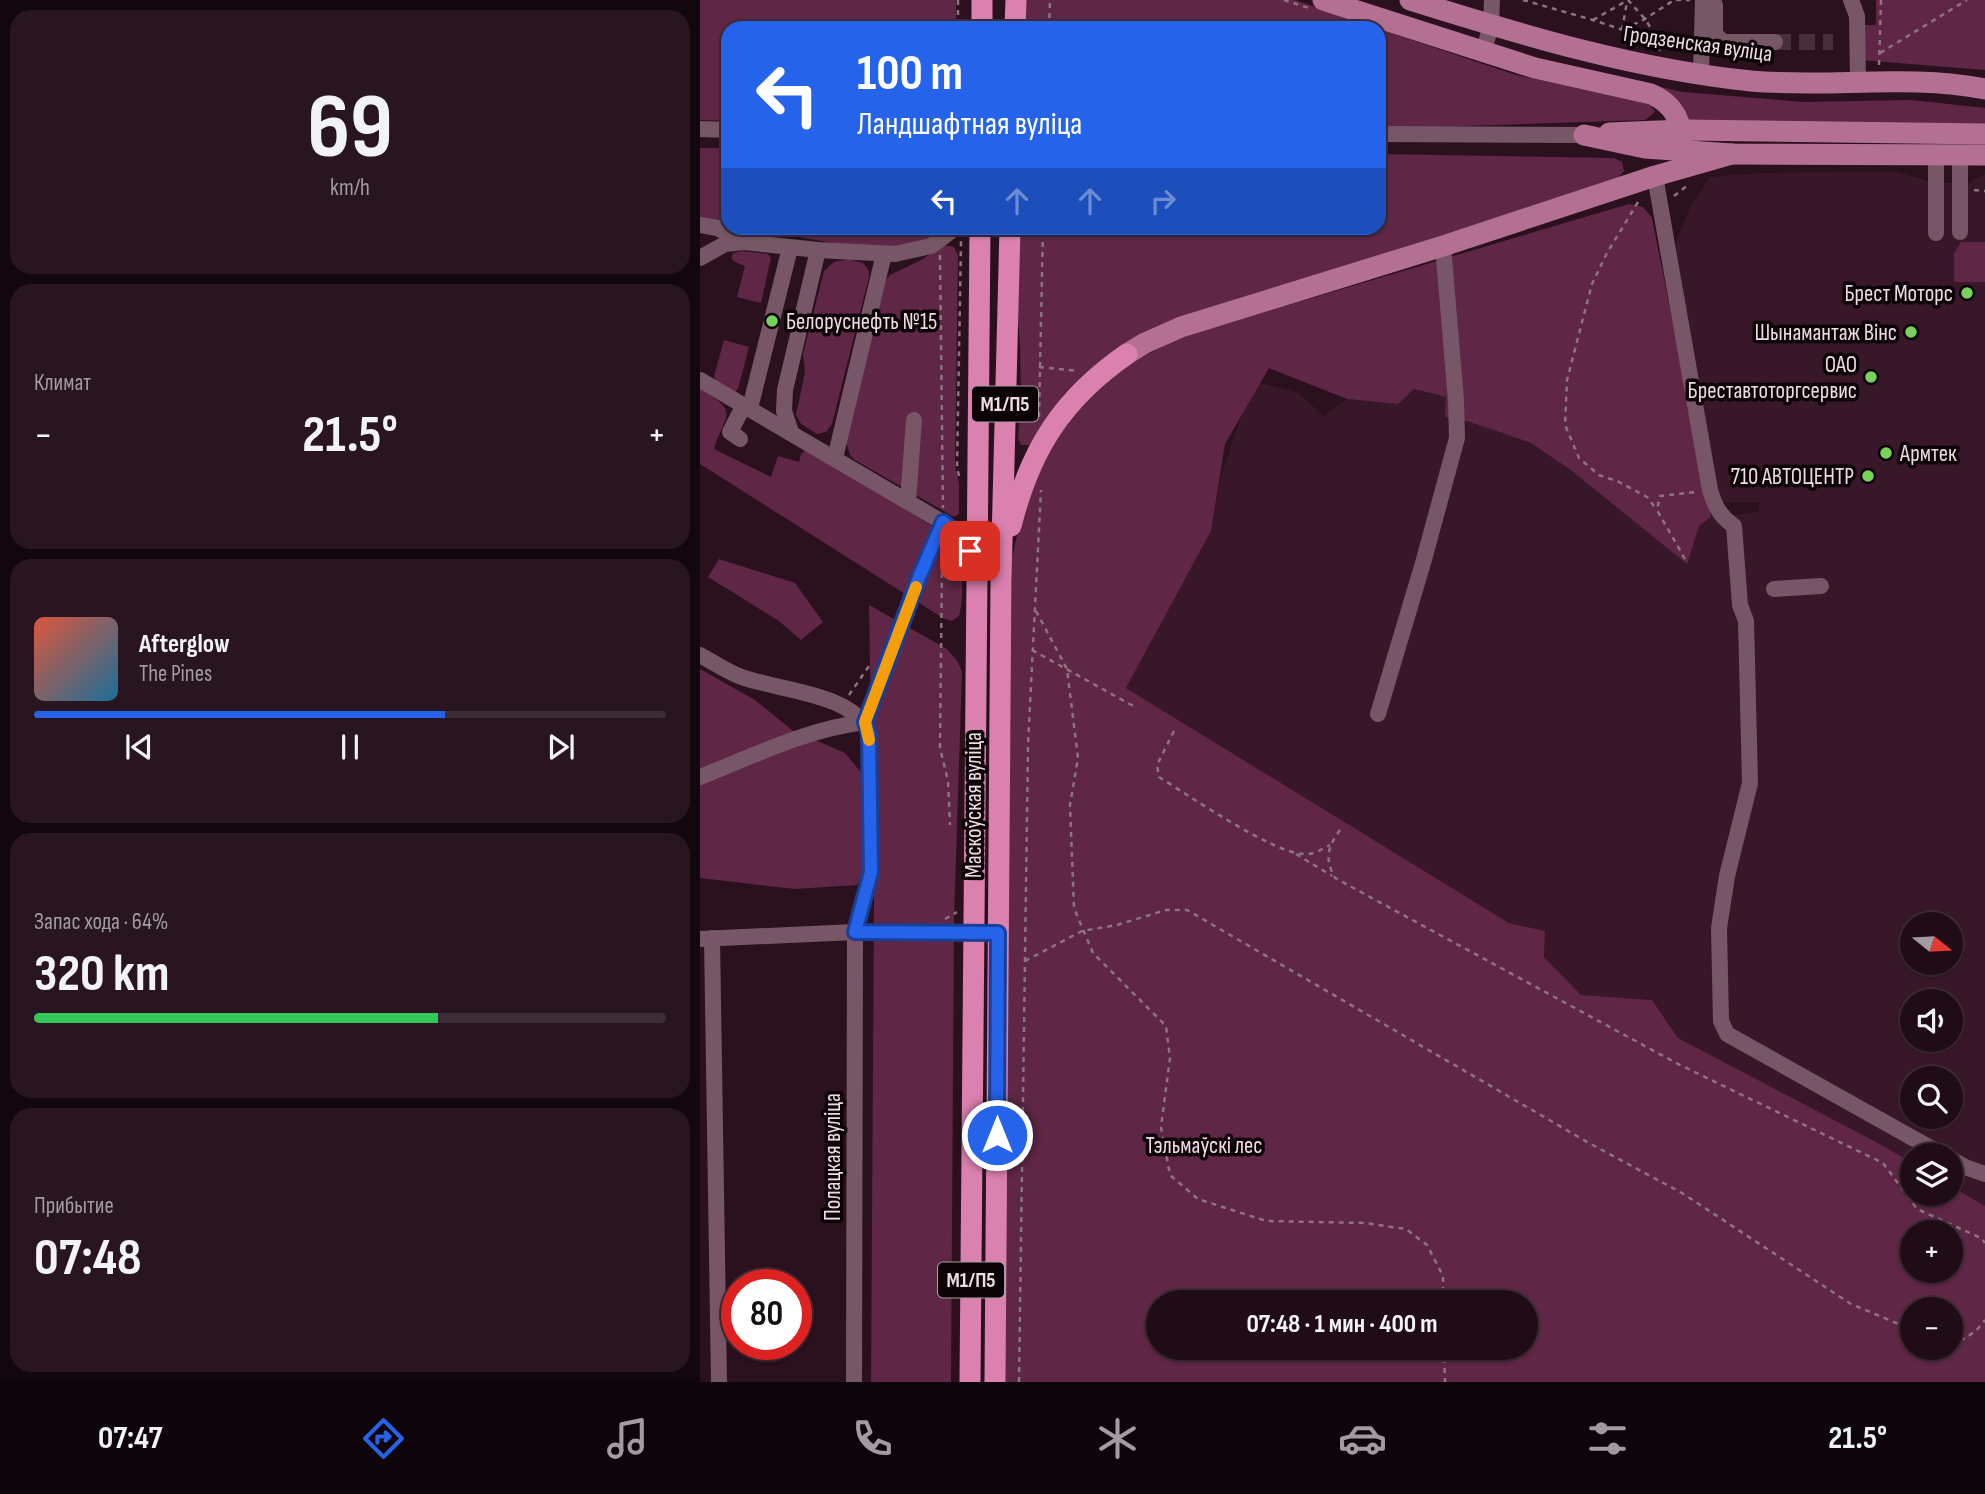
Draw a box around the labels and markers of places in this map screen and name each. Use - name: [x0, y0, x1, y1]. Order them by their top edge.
- place label: Брест Моторс: [1844, 280, 1953, 308]
- marker: Брест Моторс: [1959, 285, 1975, 301]
- place label: Белоруснефть №15: [786, 308, 937, 336]
- marker: Белоруснефть №15: [764, 313, 780, 329]
- place label: Шынамантаж Вінс: [1754, 319, 1897, 347]
- marker: Шынамантаж Вінс: [1903, 324, 1919, 340]
- place label: ОАО Бреставтоторгсервис: [1688, 351, 1857, 405]
- marker: ОАО Бреставтоторгсервис: [1863, 369, 1879, 385]
- place label: Армтек: [1899, 440, 1957, 468]
- marker: Армтек: [1878, 445, 1894, 461]
- place label: 710 АВТОЦЕНТР: [1731, 463, 1854, 491]
- marker: 710 АВТОЦЕНТР: [1860, 468, 1876, 484]
- pin: [940, 521, 1000, 581]

